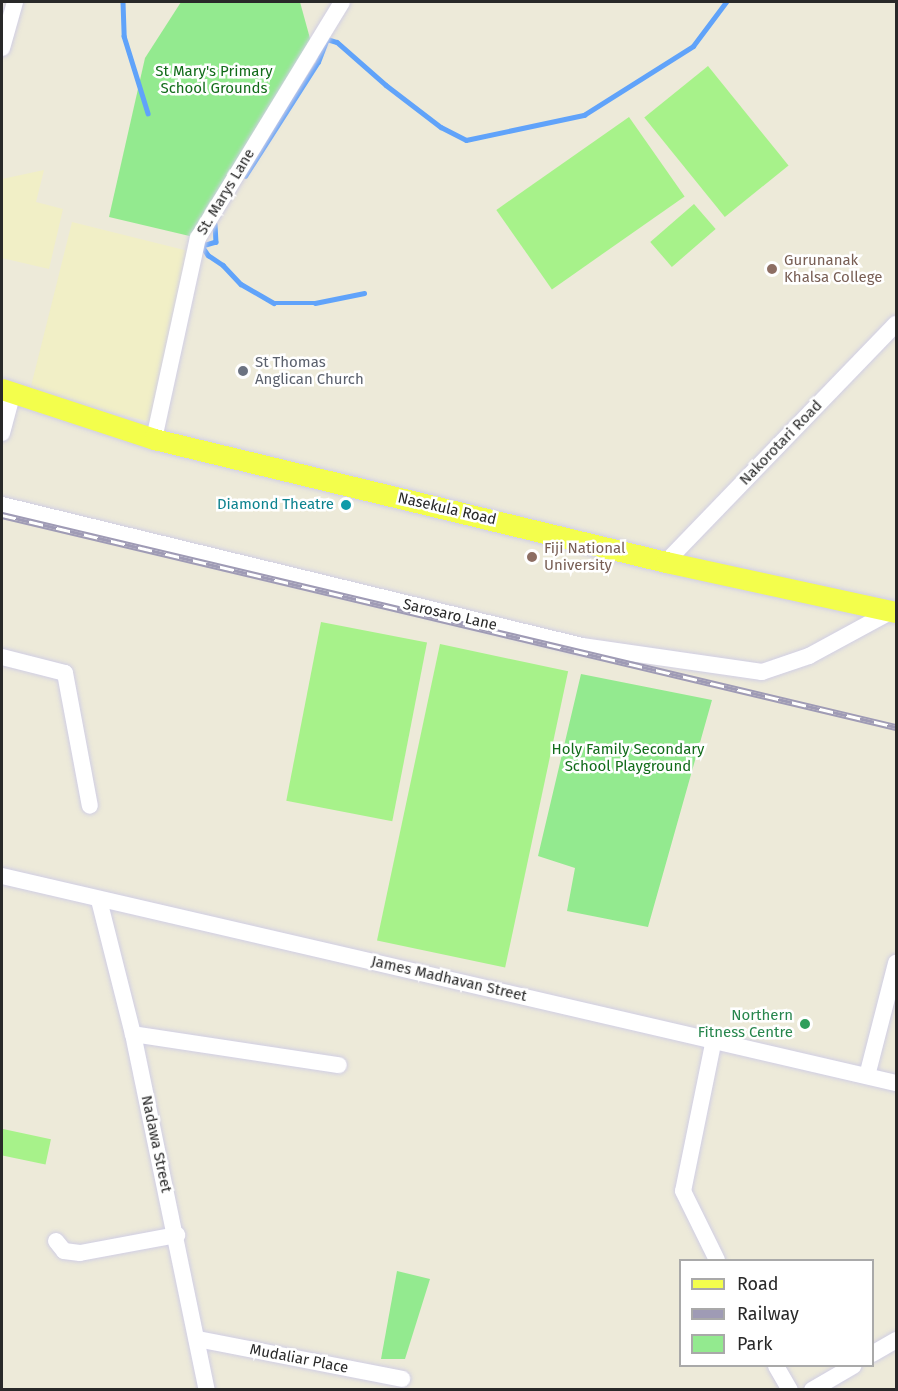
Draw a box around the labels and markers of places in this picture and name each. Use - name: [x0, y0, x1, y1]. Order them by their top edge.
- place label: Gurunanak Khalsa College: [784, 251, 883, 286]
- marker: Gurunanak Khalsa College: [765, 262, 779, 276]
- place label: St Thomas Anglican Church: [255, 353, 364, 388]
- marker: St Thomas Anglican Church: [236, 364, 250, 378]
- place label: Diamond Theatre: [217, 496, 334, 514]
- marker: Diamond Theatre: [339, 498, 353, 512]
- place label: Fiji National University: [544, 539, 625, 574]
- marker: Fiji National University: [525, 550, 539, 564]
- place label: Northern Fitness Centre: [698, 1006, 793, 1041]
- marker: Northern Fitness Centre: [798, 1017, 812, 1031]

